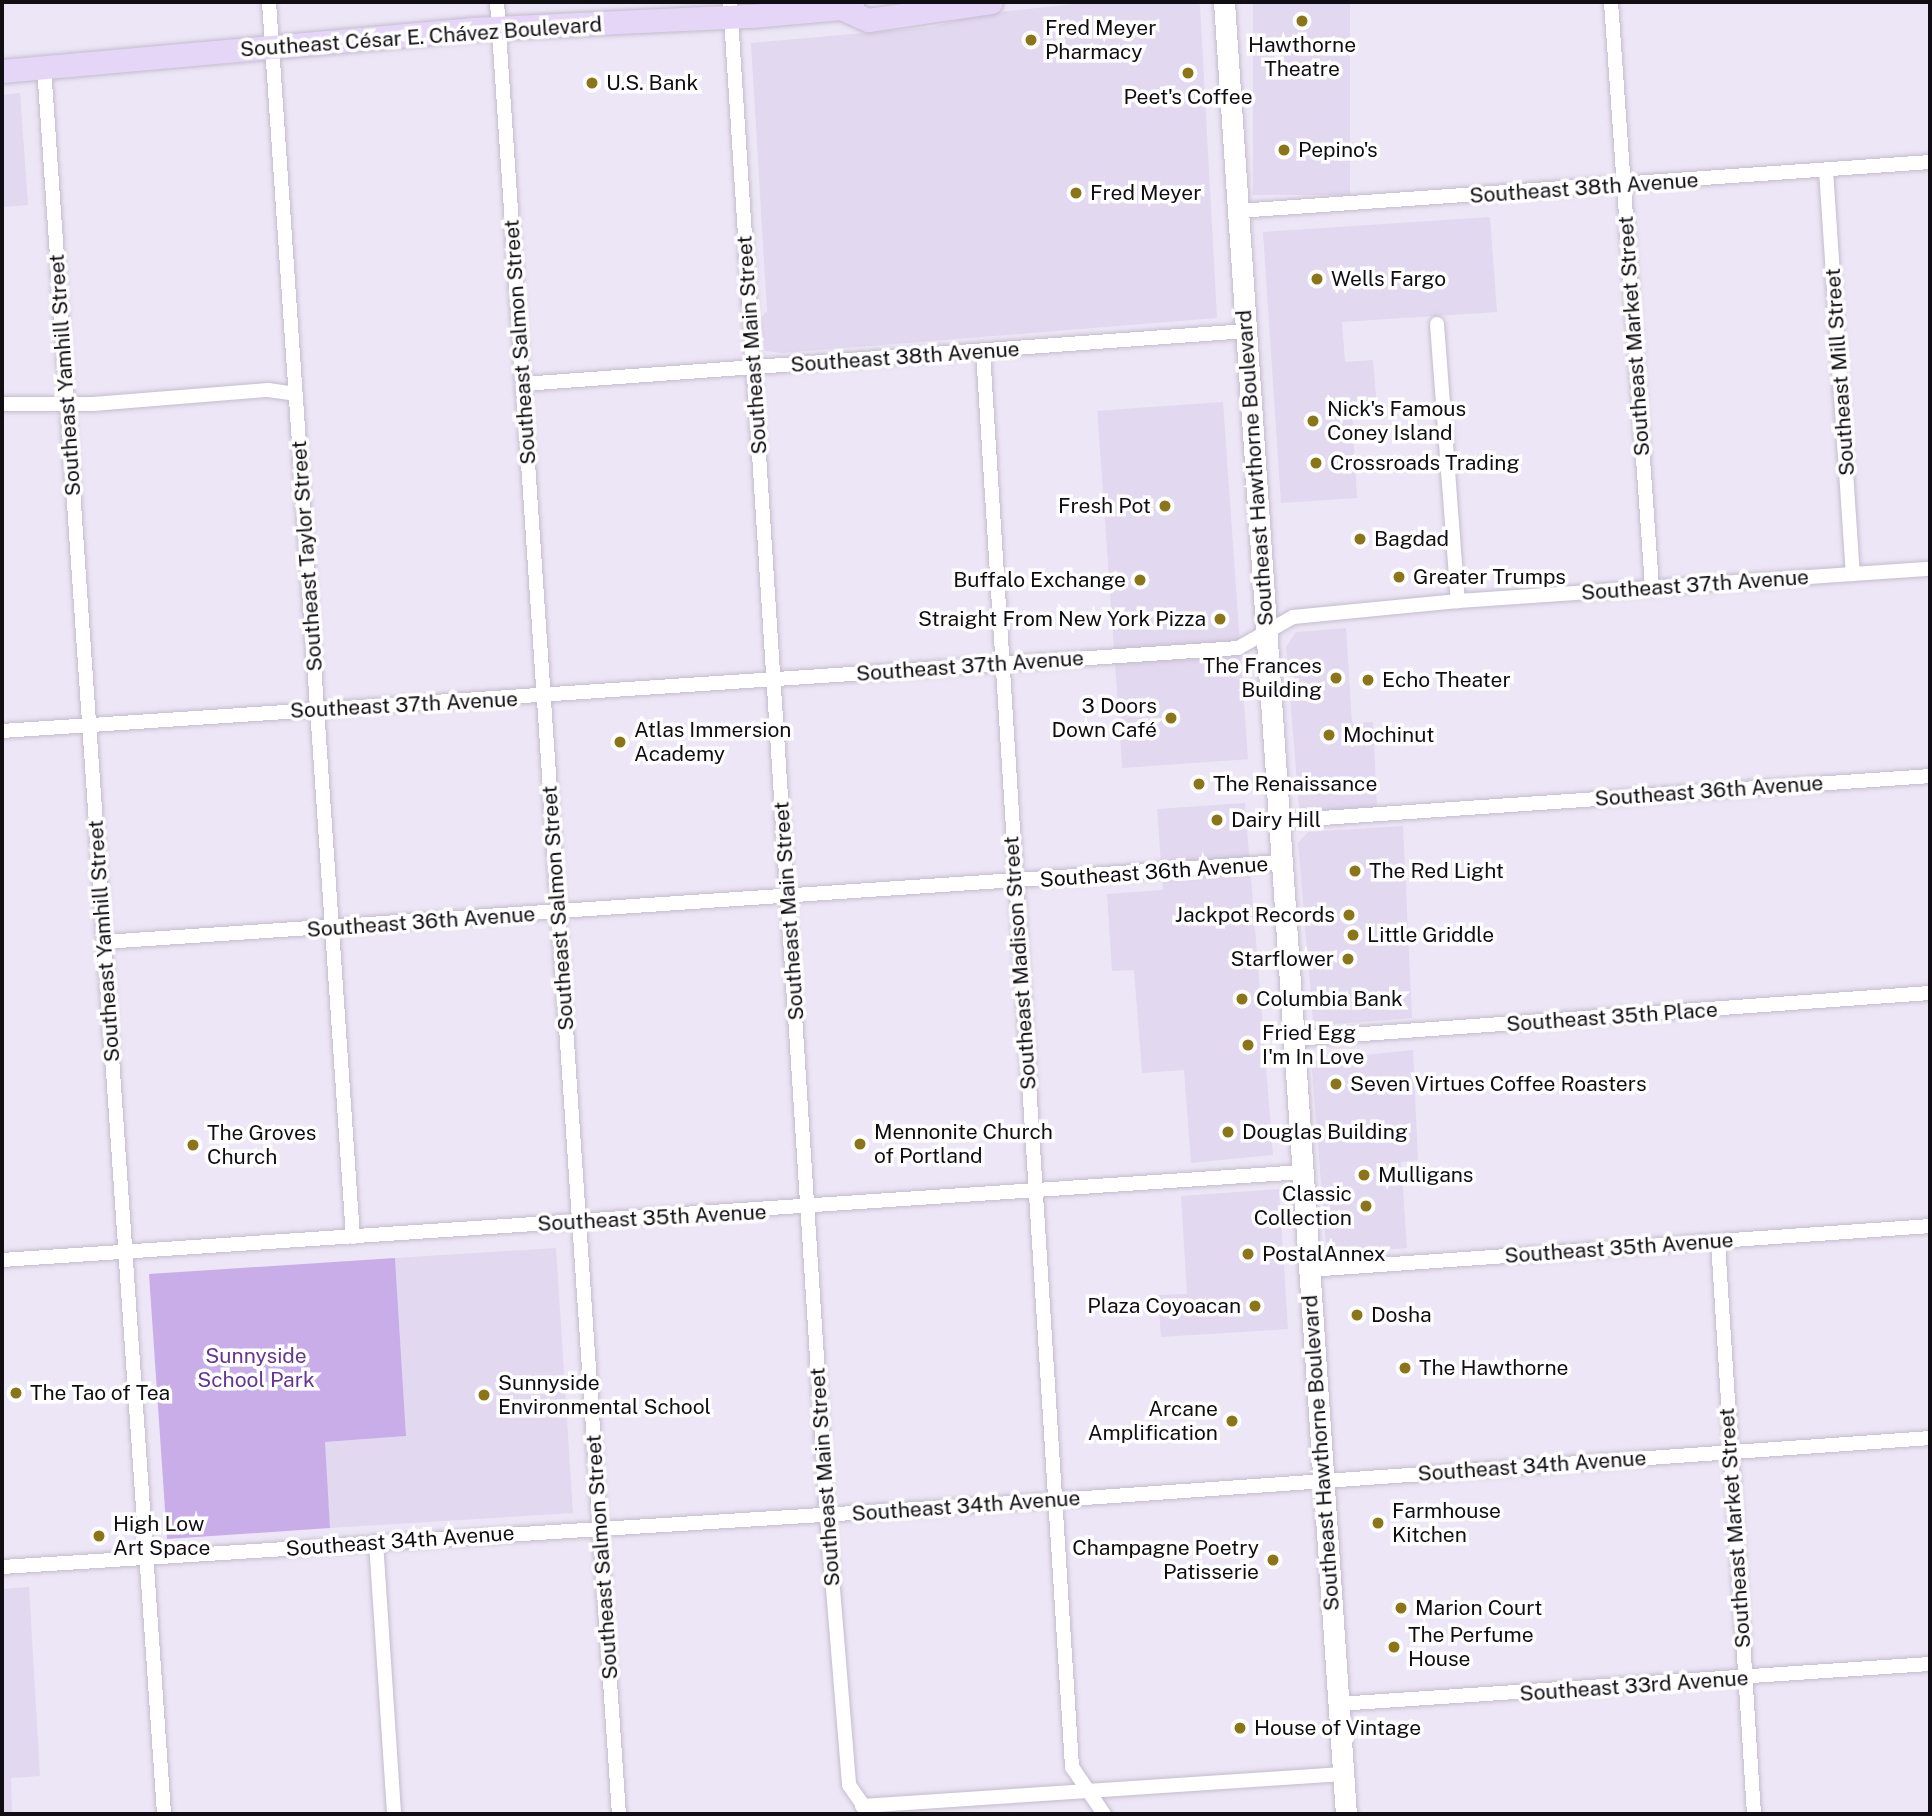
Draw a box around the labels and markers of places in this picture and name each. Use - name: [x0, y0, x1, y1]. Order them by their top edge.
- marker: Hawthorne Theatre: [1294, 13, 1310, 29]
- place label: Fred Meyer Pharmacy: [1045, 15, 1156, 65]
- marker: Fred Meyer Pharmacy: [1023, 32, 1039, 48]
- place label: Hawthorne Theatre: [1248, 32, 1356, 82]
- marker: Peet's Coffee: [1180, 65, 1196, 81]
- place label: U.S. Bank: [606, 70, 698, 96]
- marker: U.S. Bank: [584, 75, 600, 91]
- place label: Peet's Coffee: [1123, 84, 1253, 110]
- place label: Pepino's: [1298, 137, 1378, 163]
- marker: Pepino's: [1276, 142, 1292, 158]
- place label: Fred Meyer: [1090, 180, 1201, 206]
- marker: Fred Meyer: [1068, 185, 1084, 201]
- place label: Wells Fargo: [1331, 266, 1446, 292]
- marker: Wells Fargo: [1309, 271, 1325, 287]
- place label: Nick's Famous Coney Island: [1327, 396, 1466, 446]
- marker: Nick's Famous Coney Island: [1305, 413, 1321, 429]
- place label: Crossroads Trading: [1330, 450, 1520, 476]
- marker: Crossroads Trading: [1308, 455, 1324, 471]
- place label: Fresh Pot: [1058, 493, 1151, 519]
- marker: Fresh Pot: [1157, 498, 1173, 514]
- place label: Bagdad: [1374, 526, 1449, 552]
- marker: Bagdad: [1352, 531, 1368, 547]
- place label: Greater Trumps: [1413, 564, 1566, 590]
- place label: Buffalo Exchange: [953, 567, 1126, 593]
- marker: Greater Trumps: [1391, 569, 1407, 585]
- marker: Buffalo Exchange: [1132, 572, 1148, 588]
- place label: Straight From New York Pizza: [918, 606, 1206, 632]
- marker: Straight From New York Pizza: [1212, 611, 1228, 627]
- place label: The Frances Building: [1203, 653, 1322, 703]
- place label: Echo Theater: [1382, 667, 1511, 693]
- marker: The Frances Building: [1328, 670, 1344, 686]
- marker: Echo Theater: [1360, 672, 1376, 688]
- place label: 3 Doors Down Café: [1051, 693, 1157, 743]
- marker: 3 Doors Down Café: [1163, 710, 1179, 726]
- place label: Atlas Immersion Academy: [634, 717, 792, 767]
- place label: Mochinut: [1343, 722, 1435, 748]
- marker: Mochinut: [1321, 727, 1337, 743]
- marker: Atlas Immersion Academy: [612, 734, 628, 750]
- place label: The Renaissance: [1213, 771, 1377, 797]
- marker: The Renaissance: [1191, 776, 1207, 792]
- place label: Dairy Hill: [1231, 807, 1321, 833]
- marker: Dairy Hill: [1209, 812, 1225, 828]
- place label: The Red Light: [1369, 858, 1504, 884]
- marker: The Red Light: [1347, 863, 1363, 879]
- place label: Jackpot Records: [1175, 902, 1335, 928]
- marker: Jackpot Records: [1341, 907, 1357, 923]
- place label: Little Griddle: [1367, 922, 1494, 948]
- marker: Little Griddle: [1345, 927, 1361, 943]
- place label: Starflower: [1231, 946, 1334, 972]
- marker: Starflower: [1340, 951, 1356, 967]
- place label: Columbia Bank: [1256, 986, 1403, 1012]
- marker: Columbia Bank: [1234, 991, 1250, 1007]
- place label: Fried Egg I'm In Love: [1262, 1020, 1364, 1070]
- marker: Fried Egg I'm In Love: [1240, 1037, 1256, 1053]
- place label: Seven Virtues Coffee Roasters: [1350, 1071, 1647, 1097]
- marker: Seven Virtues Coffee Roasters: [1328, 1076, 1344, 1092]
- place label: Mennonite Church of Portland: [874, 1119, 1053, 1169]
- place label: Douglas Building: [1242, 1119, 1408, 1145]
- place label: The Groves Church: [207, 1120, 316, 1170]
- marker: Douglas Building: [1220, 1124, 1236, 1140]
- marker: Mennonite Church of Portland: [852, 1136, 868, 1152]
- marker: The Groves Church: [185, 1137, 201, 1153]
- place label: Mulligans: [1378, 1162, 1473, 1188]
- marker: Mulligans: [1356, 1167, 1372, 1183]
- place label: Classic Collection: [1254, 1181, 1352, 1231]
- marker: Classic Collection: [1358, 1198, 1374, 1214]
- place label: PostalAnnex: [1262, 1241, 1386, 1267]
- marker: PostalAnnex: [1240, 1246, 1256, 1262]
- place label: Plaza Coyoacan: [1087, 1293, 1241, 1319]
- marker: Plaza Coyoacan: [1247, 1298, 1263, 1314]
- place label: Dosha: [1371, 1302, 1432, 1328]
- marker: Dosha: [1349, 1307, 1365, 1323]
- place label: The Hawthorne: [1419, 1355, 1569, 1381]
- marker: The Hawthorne: [1397, 1360, 1413, 1376]
- place label: Sunnyside Environmental School: [498, 1370, 711, 1420]
- place label: The Tao of Tea: [30, 1380, 171, 1406]
- marker: The Tao of Tea: [8, 1385, 24, 1401]
- marker: Sunnyside Environmental School: [476, 1387, 492, 1403]
- place label: Arcane Amplification: [1088, 1396, 1218, 1446]
- marker: Arcane Amplification: [1224, 1413, 1240, 1429]
- place label: Farmhouse Kitchen: [1392, 1498, 1501, 1548]
- place label: High Low Art Space: [113, 1511, 210, 1561]
- marker: Farmhouse Kitchen: [1370, 1515, 1386, 1531]
- marker: High Low Art Space: [91, 1528, 107, 1544]
- place label: Champagne Poetry Patisserie: [1072, 1535, 1259, 1585]
- marker: Champagne Poetry Patisserie: [1265, 1552, 1281, 1568]
- place label: Marion Court: [1415, 1595, 1542, 1621]
- marker: Marion Court: [1393, 1600, 1409, 1616]
- place label: The Perfume House: [1408, 1622, 1534, 1672]
- marker: The Perfume House: [1386, 1639, 1402, 1655]
- place label: House of Vintage: [1254, 1715, 1422, 1741]
- marker: House of Vintage: [1232, 1720, 1248, 1736]

